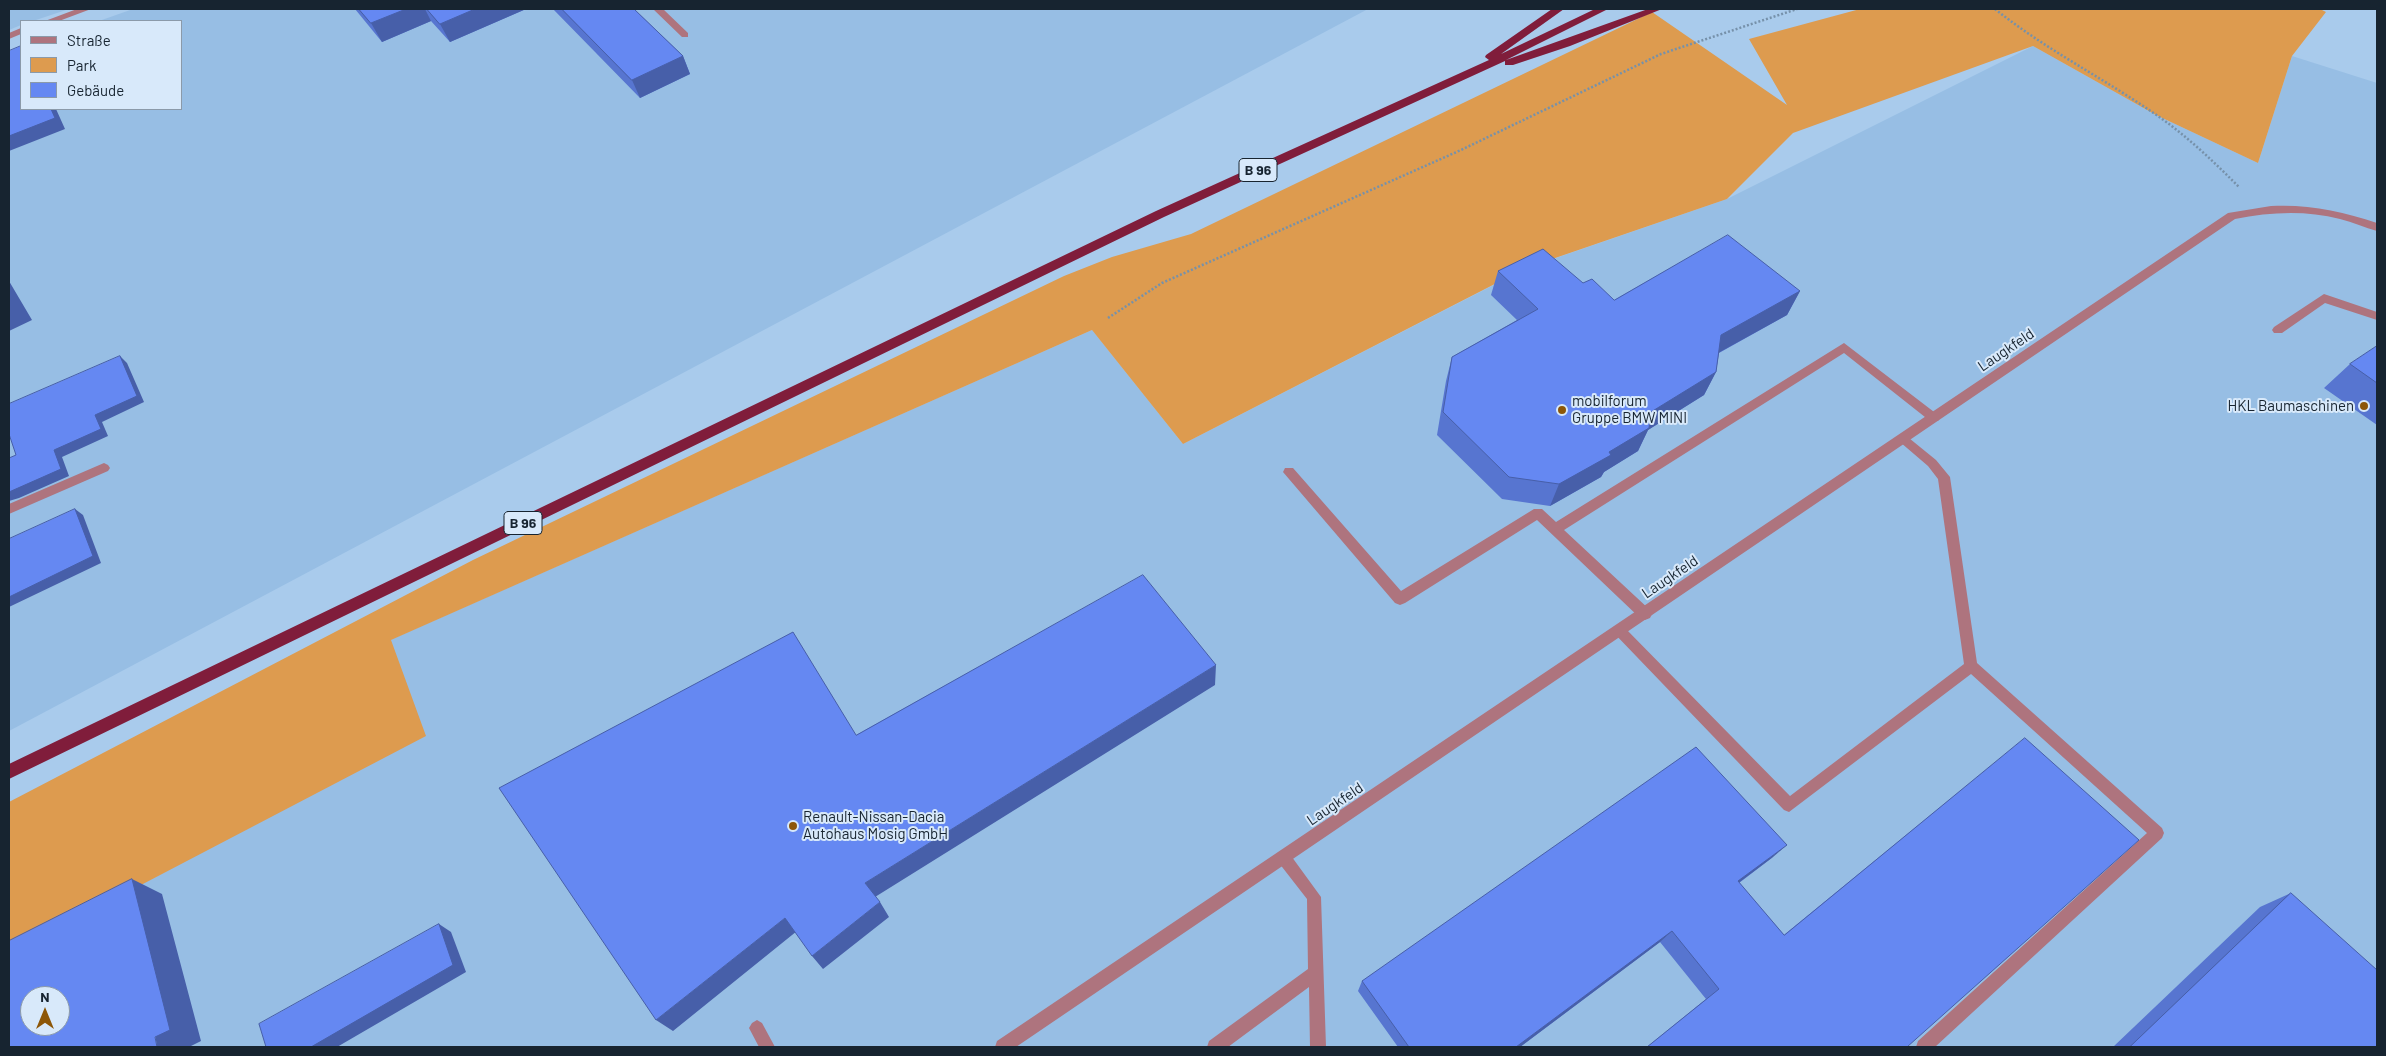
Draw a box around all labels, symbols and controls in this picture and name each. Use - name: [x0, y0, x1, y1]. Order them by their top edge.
- legend: [20, 20, 182, 110]
- text: Straße: [67, 31, 111, 49]
- text: Park: [67, 56, 96, 74]
- text: Gebäude: [67, 81, 124, 99]
- road number: B 96: [1239, 158, 1277, 182]
- street label: Laugkfeld: [1974, 325, 2038, 375]
- place label: mobilforum Gruppe BMW MINI: [1572, 392, 1687, 427]
- place label: HKL Baumaschinen: [2227, 397, 2354, 415]
- marker: HKL Baumaschinen: [2358, 400, 2370, 412]
- marker: mobilforum Gruppe BMW MINI: [1556, 404, 1568, 416]
- road number: B 96: [504, 512, 542, 534]
- street label: Laugkfeld: [1638, 552, 1702, 602]
- street label: Laugkfeld: [1303, 779, 1367, 829]
- place label: Renault-Nissan-Dacia Autohaus Mosig GmbH: [803, 808, 948, 843]
- marker: Renault-Nissan-Dacia Autohaus Mosig GmbH: [787, 820, 799, 832]
- north arrow: [20, 986, 70, 1036]
- text: N: [40, 988, 50, 1005]

